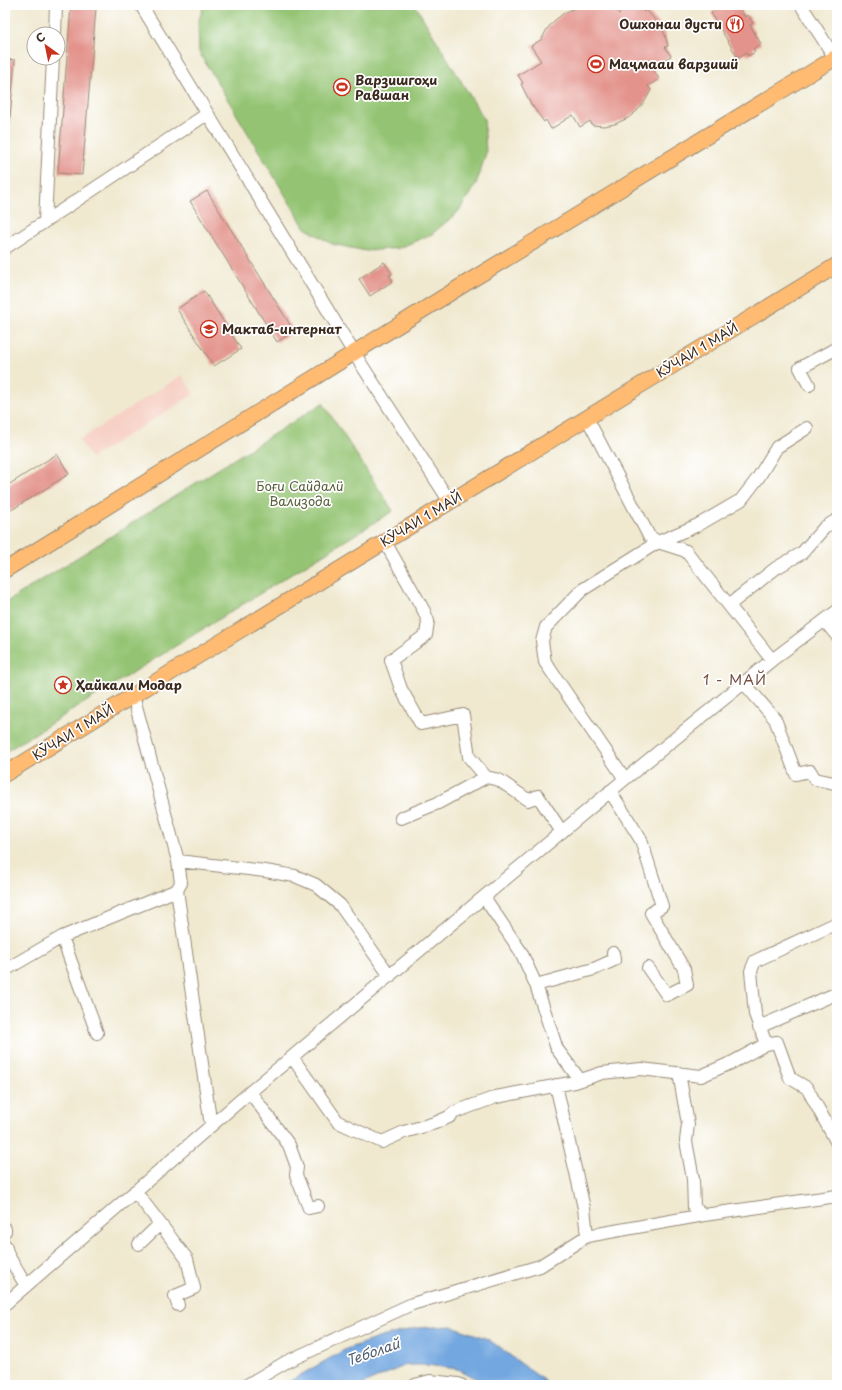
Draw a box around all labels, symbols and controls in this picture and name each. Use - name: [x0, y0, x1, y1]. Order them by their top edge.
- place label: Ошхонаи дусти: [619, 14, 722, 33]
- restaurant icon: Ошхонаи дусти: [725, 14, 745, 34]
- north arrow: [26, 26, 66, 66]
- text: С: [32, 28, 48, 47]
- sports icon: Маҷмааи варзишӣ: [586, 54, 606, 74]
- place label: Маҷмааи варзишӣ: [609, 54, 738, 73]
- place label: Варзишгоҳи Равшан: [355, 70, 437, 104]
- sports icon: Варзишгоҳи Равшан: [332, 77, 352, 97]
- street label: КӮЧАИ 1 МАЙ: [652, 318, 741, 382]
- school or university icon: Мактаб-интернат: [199, 319, 219, 339]
- place label: Мактаб-интернат: [222, 319, 343, 338]
- park label: Боғи Сайдалӣ Вализода: [256, 476, 344, 510]
- street label: КӮЧАИ 1 МАЙ: [376, 487, 465, 551]
- district label: 1 - МАЙ: [703, 669, 767, 690]
- place icon: Ҳайкали Модар: [53, 675, 73, 695]
- place label: Ҳайкали Модар: [76, 675, 182, 694]
- street label: КӮЧАИ 1 МАЙ: [28, 699, 117, 764]
- water label: Теболай: [344, 1332, 404, 1370]

